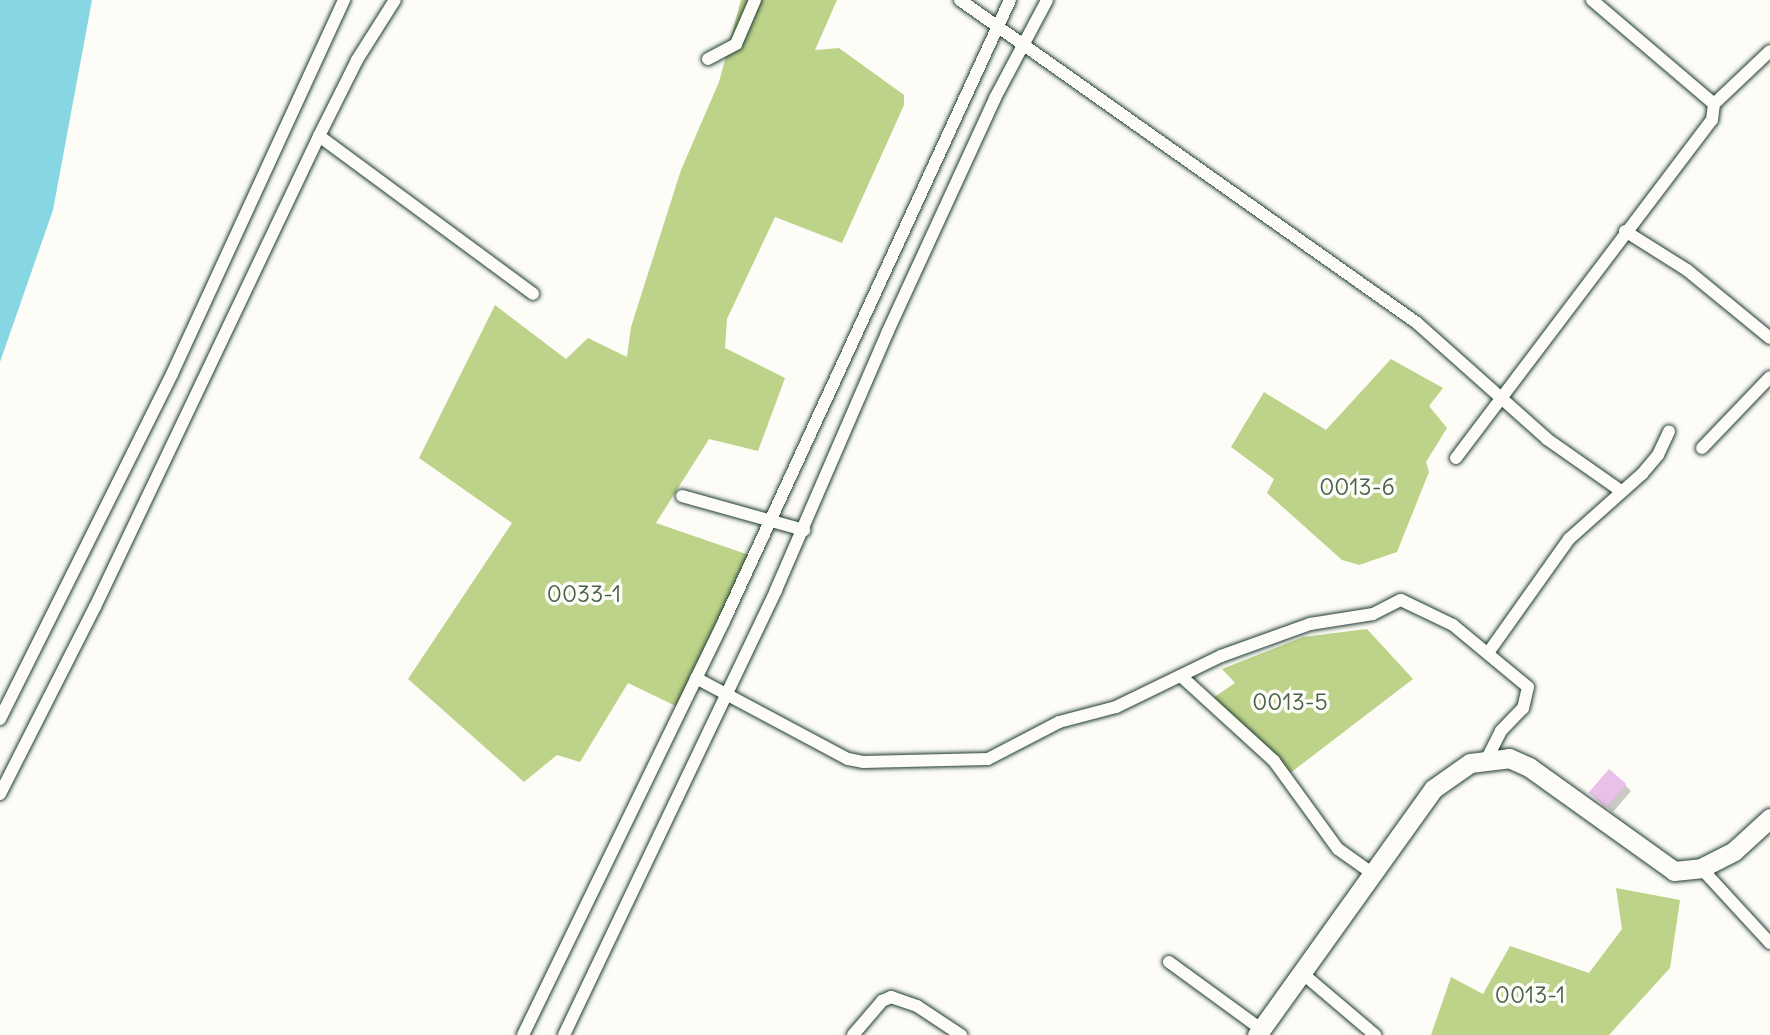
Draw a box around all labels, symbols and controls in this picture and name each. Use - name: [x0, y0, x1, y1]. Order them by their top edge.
- park label: 0013-6: [1319, 473, 1395, 501]
- park label: 0033-1: [547, 580, 621, 608]
- park label: 0013-5: [1252, 688, 1328, 716]
- park label: 0013-1: [1495, 981, 1565, 1009]

